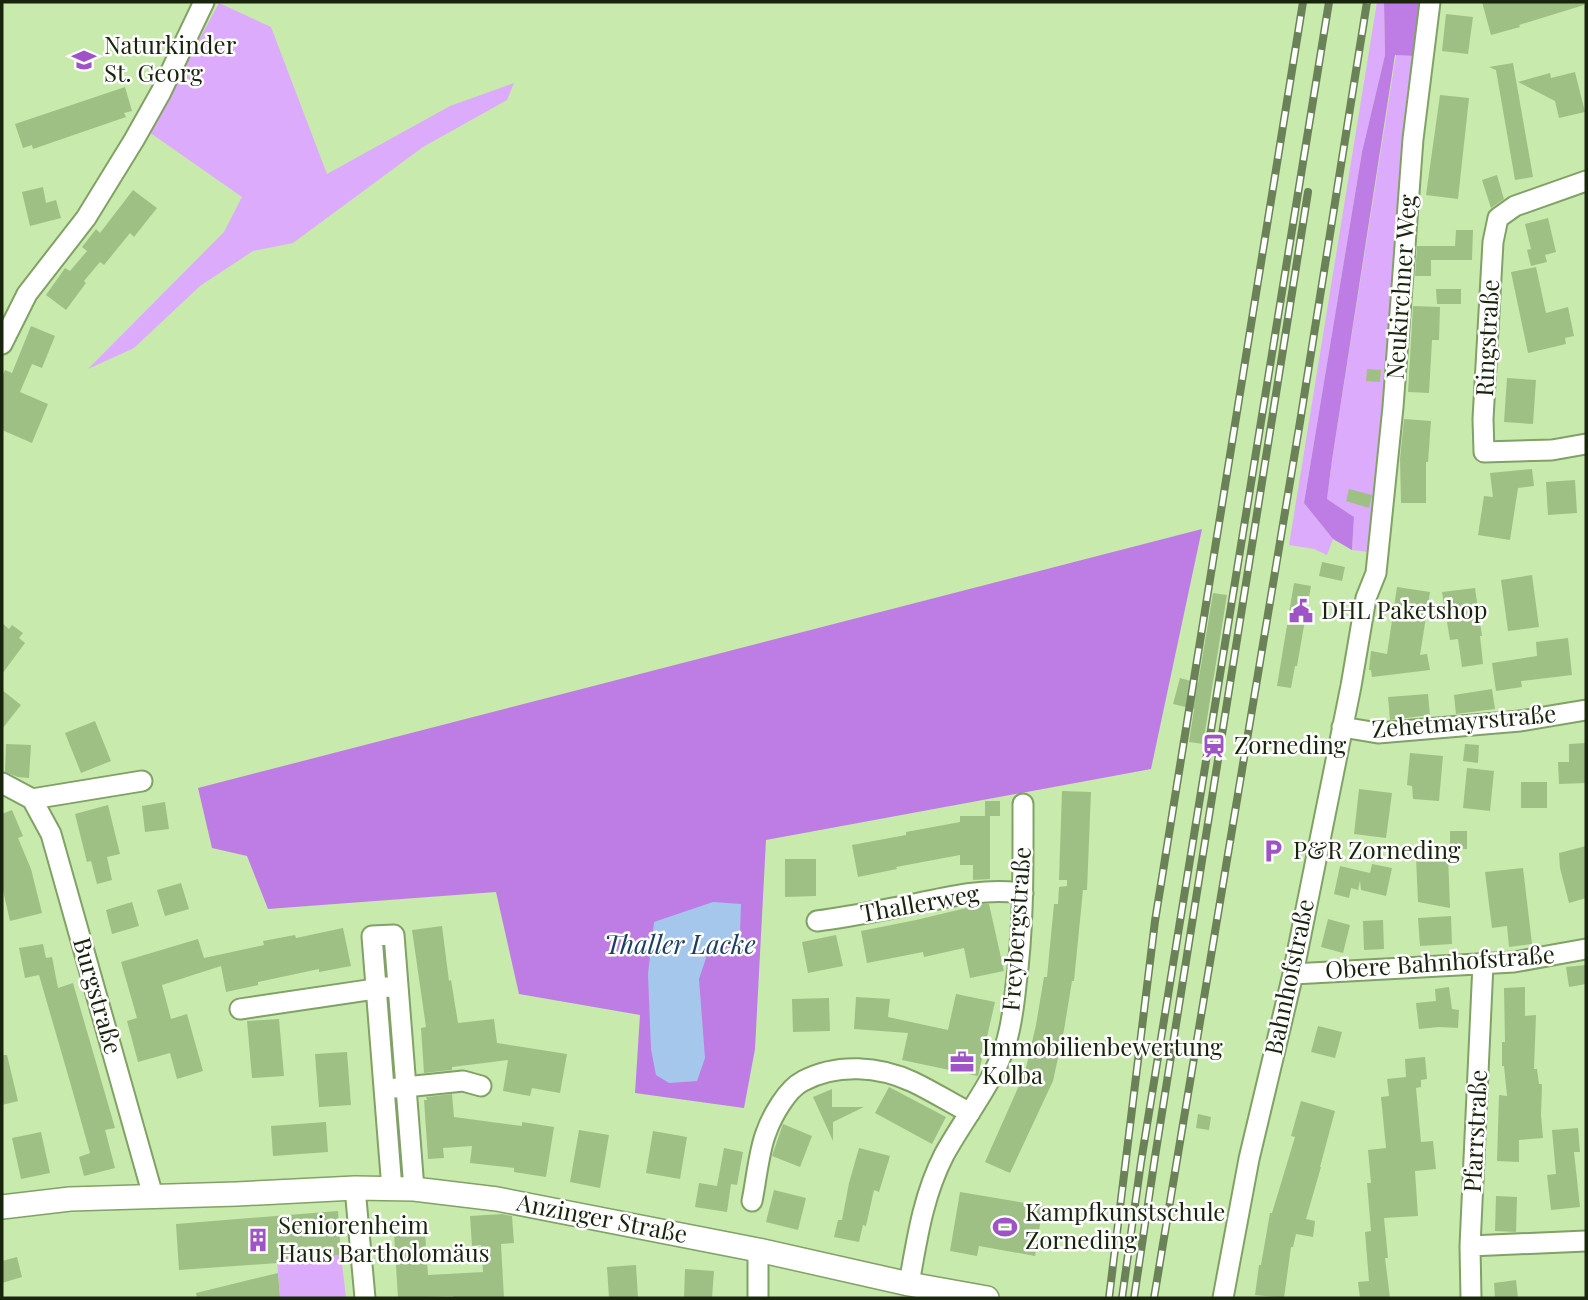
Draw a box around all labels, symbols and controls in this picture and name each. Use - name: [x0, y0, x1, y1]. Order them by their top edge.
- place label: Naturkinder St. Georg: [104, 28, 237, 88]
- school or university icon: Naturkinder St. Georg: [70, 46, 98, 74]
- street label: Neukirchner Weg: [1378, 193, 1422, 381]
- street label: Ringstraße: [1467, 279, 1505, 397]
- place label: DHL Paketshop: [1321, 593, 1487, 625]
- public building icon: DHL Paketshop: [1287, 597, 1315, 625]
- street label: Zehetmayrstraße: [1370, 696, 1557, 744]
- place label: Zorneding: [1234, 728, 1347, 760]
- station icon: Zorneding: [1200, 732, 1228, 760]
- place label: P&R Zorneding: [1293, 833, 1461, 865]
- parking icon: P&R Zorneding: [1259, 837, 1287, 865]
- street label: Freybergstraße: [993, 846, 1037, 1012]
- street label: Thallerweg: [858, 876, 982, 928]
- street label: Bahnhofstraße: [1256, 896, 1320, 1057]
- water label: Thaller Lacke: [604, 926, 756, 961]
- street label: Burgstraße: [67, 933, 131, 1058]
- street label: Obere Bahnhofstraße: [1324, 937, 1556, 985]
- place label: Immobilienbewertung Kolba: [982, 1030, 1223, 1090]
- office icon: Immobilienbewertung Kolba: [948, 1048, 976, 1076]
- street label: Pfarrstraße: [1455, 1069, 1493, 1193]
- street label: Anzinger Straße: [513, 1185, 690, 1249]
- place label: Kampfkunstschule Zorneding: [1025, 1195, 1225, 1255]
- place label: Seniorenheim Haus Bartholomäus: [278, 1208, 489, 1268]
- sports icon: Kampfkunstschule Zorneding: [991, 1213, 1019, 1241]
- building icon: Seniorenheim Haus Bartholomäus: [244, 1226, 272, 1254]

